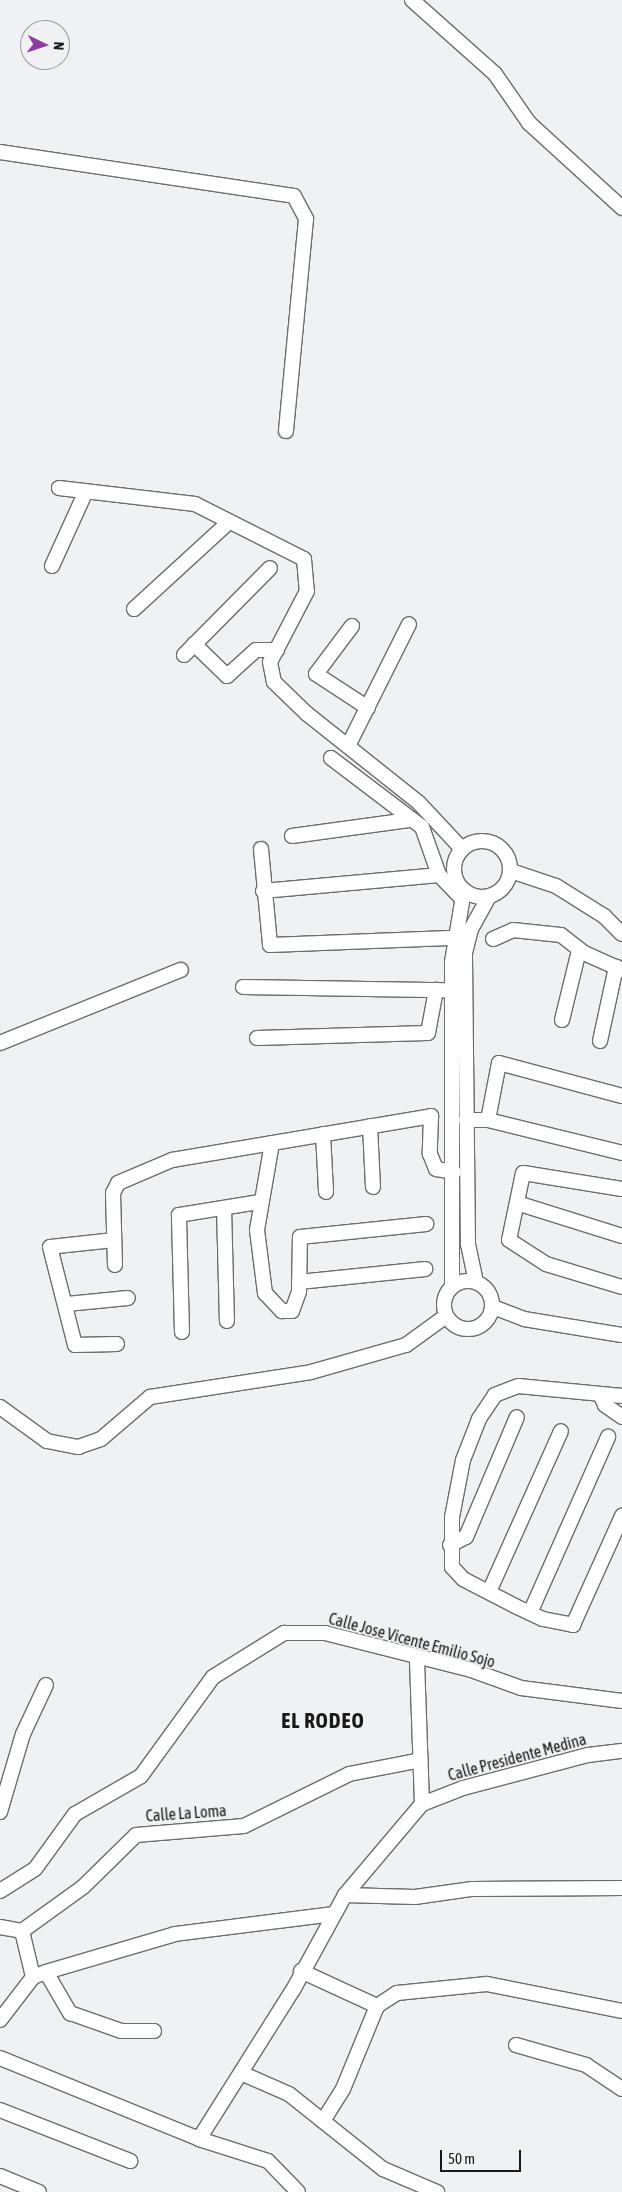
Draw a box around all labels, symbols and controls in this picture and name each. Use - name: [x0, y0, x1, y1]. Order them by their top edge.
- north arrow: [20, 20, 70, 70]
- text: N: [51, 41, 67, 51]
- street label: Calle Jose Vicente Emilio Sojo: [327, 1609, 497, 1671]
- district label: EL RODEO: [280, 1707, 366, 1733]
- street label: Calle Presidente Medina: [446, 1729, 588, 1785]
- street label: Calle La Loma: [145, 1801, 227, 1825]
- scale bar: [442, 2140, 523, 2172]
- text: 50 m: [448, 2150, 475, 2167]

